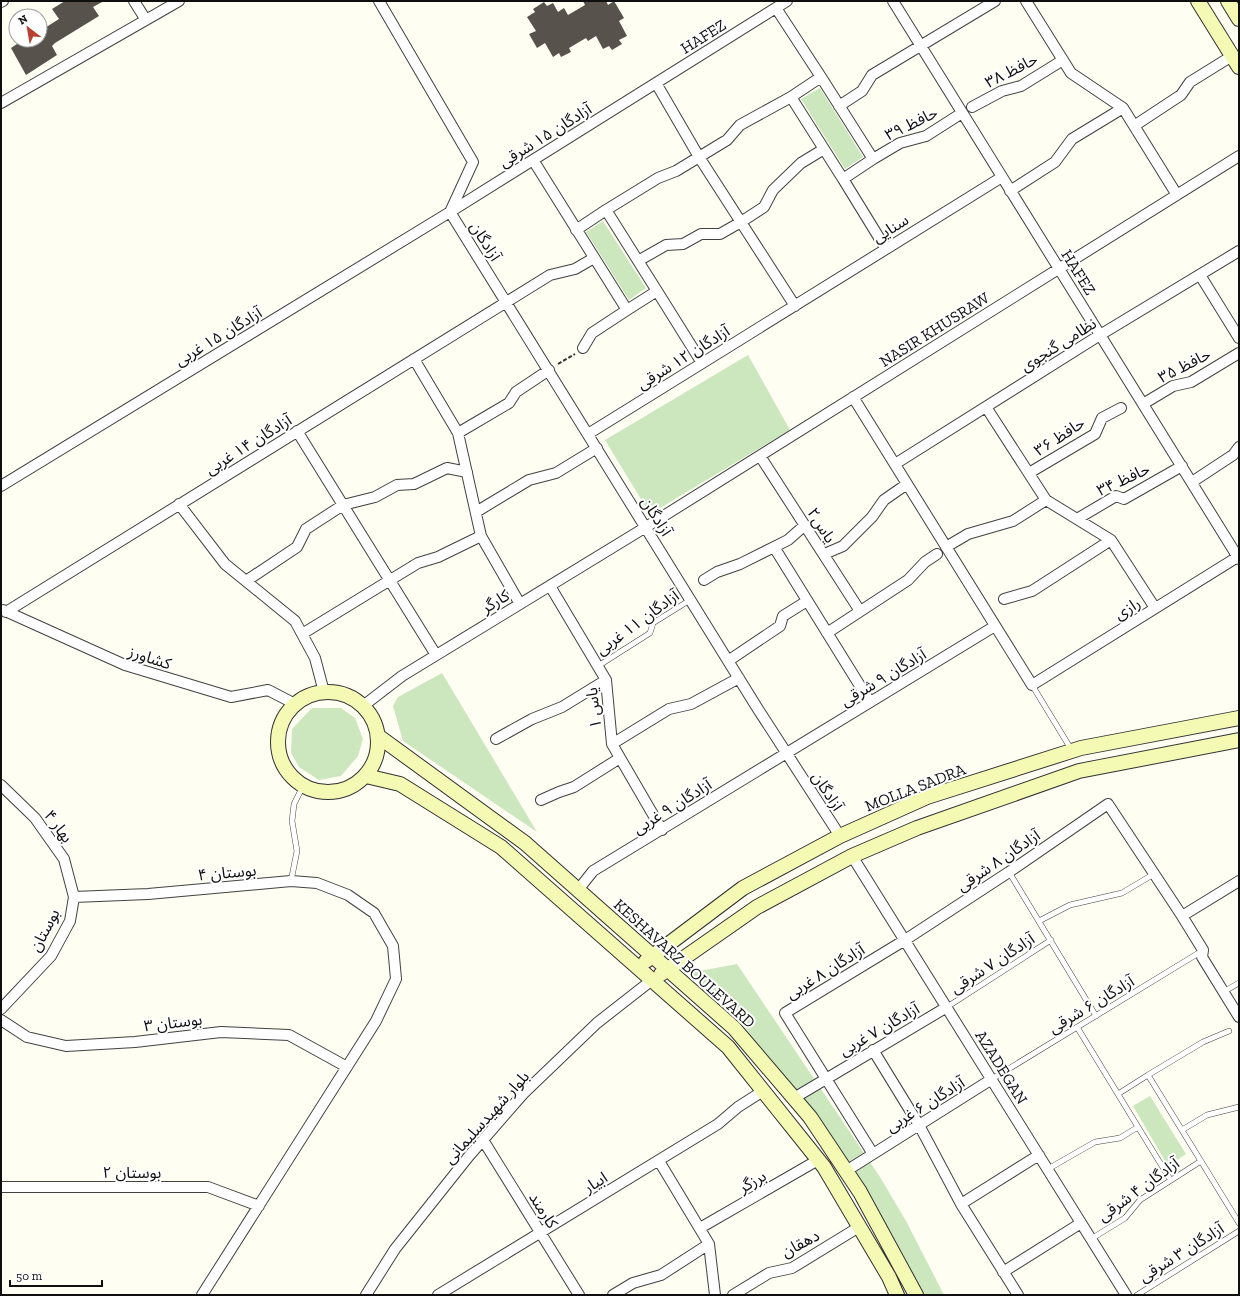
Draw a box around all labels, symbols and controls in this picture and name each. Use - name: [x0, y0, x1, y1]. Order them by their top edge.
- north arrow: [8, 8, 48, 48]
- text: N: [16, 12, 31, 28]
- street label: HAFEZ: [677, 15, 730, 58]
- street label: حافظ ۳۸: [982, 49, 1041, 92]
- street label: آزادگان ۱۵ شرقی: [495, 99, 596, 172]
- street label: حافظ ۳۹: [882, 103, 941, 144]
- street label: سنایی: [869, 210, 912, 247]
- street label: آزادگان: [466, 218, 506, 266]
- street label: HAFEZ: [1057, 246, 1100, 299]
- street label: NASIR KHUSRAW: [876, 288, 993, 371]
- street label: آزادگان ۱۵ غربی: [171, 302, 266, 370]
- street label: نظامی گنجوی: [1017, 314, 1100, 375]
- street label: آزادگان ۱۲ شرقی: [633, 321, 734, 394]
- street label: حافظ ۳۵: [1155, 344, 1214, 387]
- street label: آزادگان ۱۴ غربی: [201, 410, 296, 479]
- street label: حافظ ۳۶: [1030, 413, 1088, 460]
- street label: حافظ ۳۴: [1094, 459, 1153, 500]
- street label: آزادگان: [637, 493, 677, 541]
- street label: یاس۲: [803, 504, 840, 546]
- street label: آزادگان ۱۱ غربی: [592, 585, 684, 659]
- street label: کارگر: [477, 586, 513, 618]
- street label: رازی: [1111, 593, 1144, 624]
- street label: کشاورز: [125, 641, 174, 673]
- street label: آزادگان ۹ شرقی: [837, 644, 931, 710]
- street label: یاس ۱: [582, 686, 605, 730]
- street label: MOLLA SADRA: [862, 759, 969, 815]
- street label: آزادگان: [808, 768, 848, 816]
- street label: آزادگان ۹ غربی: [629, 774, 716, 838]
- street label: بهار ۴: [40, 806, 77, 846]
- street label: آزادگان ۸ شرقی: [953, 825, 1045, 895]
- street label: بوستان ۴: [197, 860, 257, 885]
- street label: KESHAVARZ BOULEVARD: [610, 895, 759, 1032]
- street label: بوستان: [25, 905, 64, 955]
- street label: آزادگان ۷ شرقی: [947, 928, 1039, 998]
- street label: آزادگان ۸ غربی: [782, 939, 869, 1003]
- street label: آزادگان ۶ شرقی: [1045, 971, 1139, 1037]
- street label: آزادگان ۷ غربی: [836, 998, 924, 1060]
- street label: بوستان ۳: [143, 1009, 203, 1036]
- street label: AZADEGAN: [971, 1027, 1032, 1108]
- street label: بلوار شهیدسلیمانی: [440, 1067, 533, 1168]
- street label: آزادگان ۶ غربی: [882, 1072, 969, 1136]
- street label: آزادگان ۴ شرقی: [1094, 1153, 1184, 1225]
- street label: بوستان ۲: [103, 1163, 161, 1182]
- street label: برزگر: [734, 1166, 769, 1197]
- street label: ابیار: [579, 1168, 611, 1198]
- street label: کارمند: [525, 1189, 562, 1232]
- street label: آزادگان ۳ شرقی: [1135, 1218, 1228, 1286]
- street label: دهقان: [778, 1226, 823, 1261]
- scale bar: [10, 1262, 102, 1288]
- text: 50 m: [16, 1269, 43, 1283]

